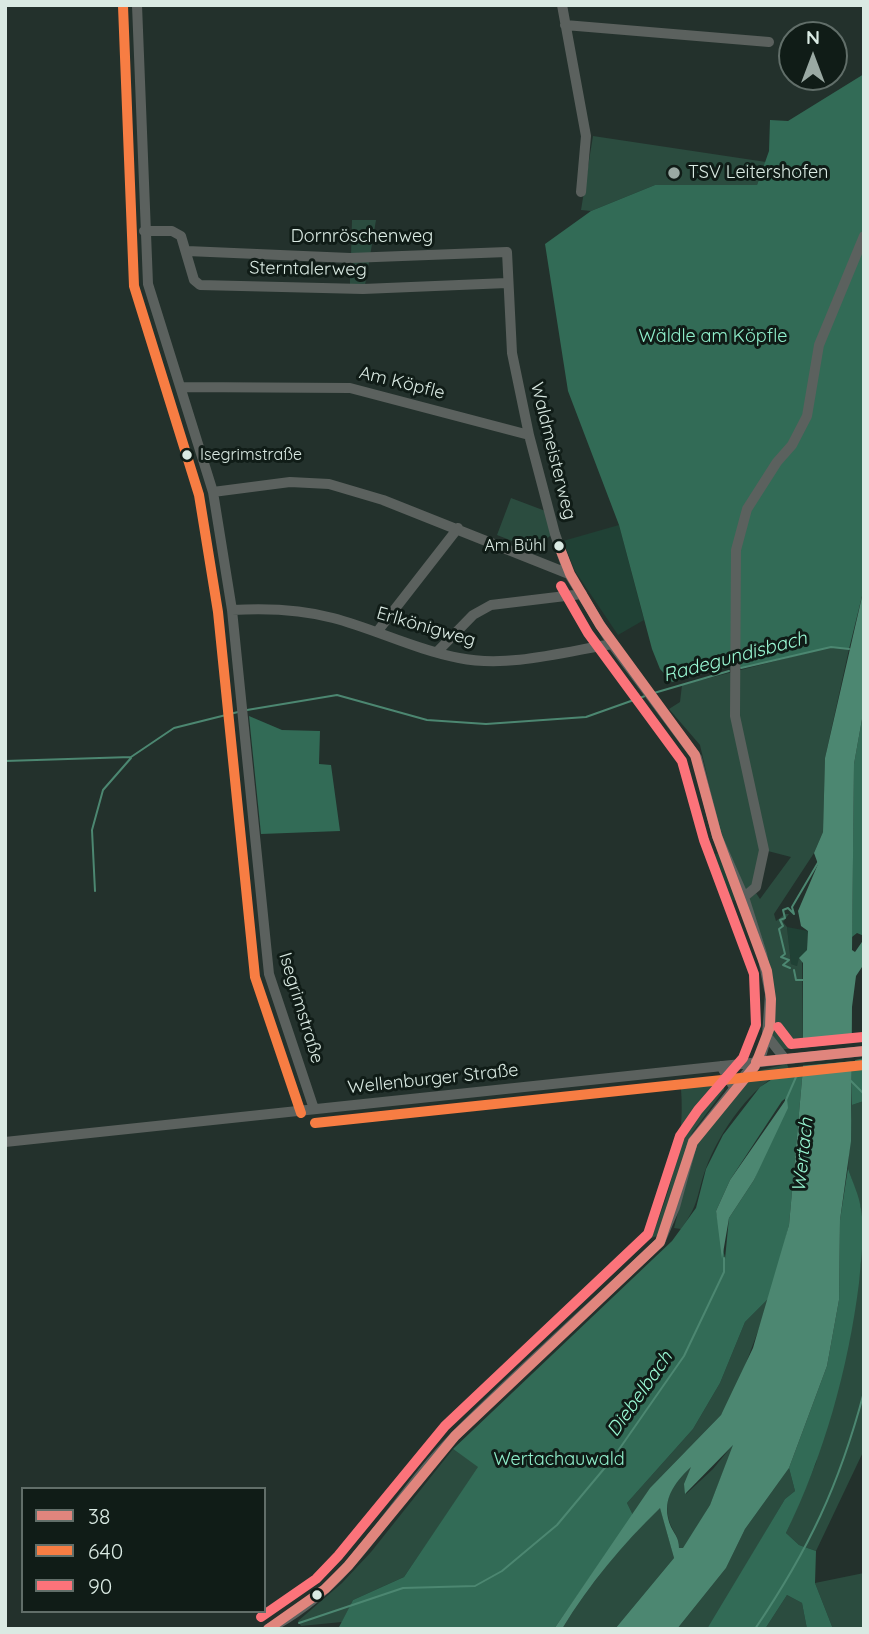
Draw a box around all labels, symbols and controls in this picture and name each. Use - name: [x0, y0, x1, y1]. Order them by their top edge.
- north arrow: [778, 21, 848, 91]
- text: N: [806, 25, 820, 49]
- place label: TSV Leitershofen: [688, 162, 828, 184]
- marker: TSV Leitershofen: [666, 165, 682, 181]
- street label: Dornröschenweg: [291, 226, 433, 248]
- street label: Sterntalerweg: [249, 257, 367, 281]
- park label: Wäldle am Köpfle: [639, 326, 787, 348]
- street label: Am Köpfle: [357, 362, 447, 404]
- street label: Waldmeisterweg: [525, 380, 581, 522]
- place label: Isegrimstraße: [200, 445, 302, 465]
- marker: Isegrimstraße: [180, 448, 194, 462]
- place label: Am Bühl: [484, 536, 546, 556]
- marker: Am Bühl: [552, 539, 566, 553]
- street label: Erlkönigweg: [374, 603, 478, 651]
- water label: Radegundisbach: [661, 627, 809, 687]
- street label: Isegrimstraße: [274, 950, 328, 1066]
- street label: Wellenburger Straße: [347, 1059, 519, 1099]
- water label: Wertach: [788, 1117, 818, 1193]
- water label: Diebelbach: [602, 1347, 678, 1441]
- park label: Wertachauwald: [493, 1449, 625, 1471]
- legend: [21, 1487, 266, 1613]
- text: 38: [88, 1503, 110, 1529]
- text: 640: [88, 1538, 123, 1564]
- text: 90: [88, 1573, 112, 1599]
- unlabelled marker: [310, 1588, 324, 1602]

